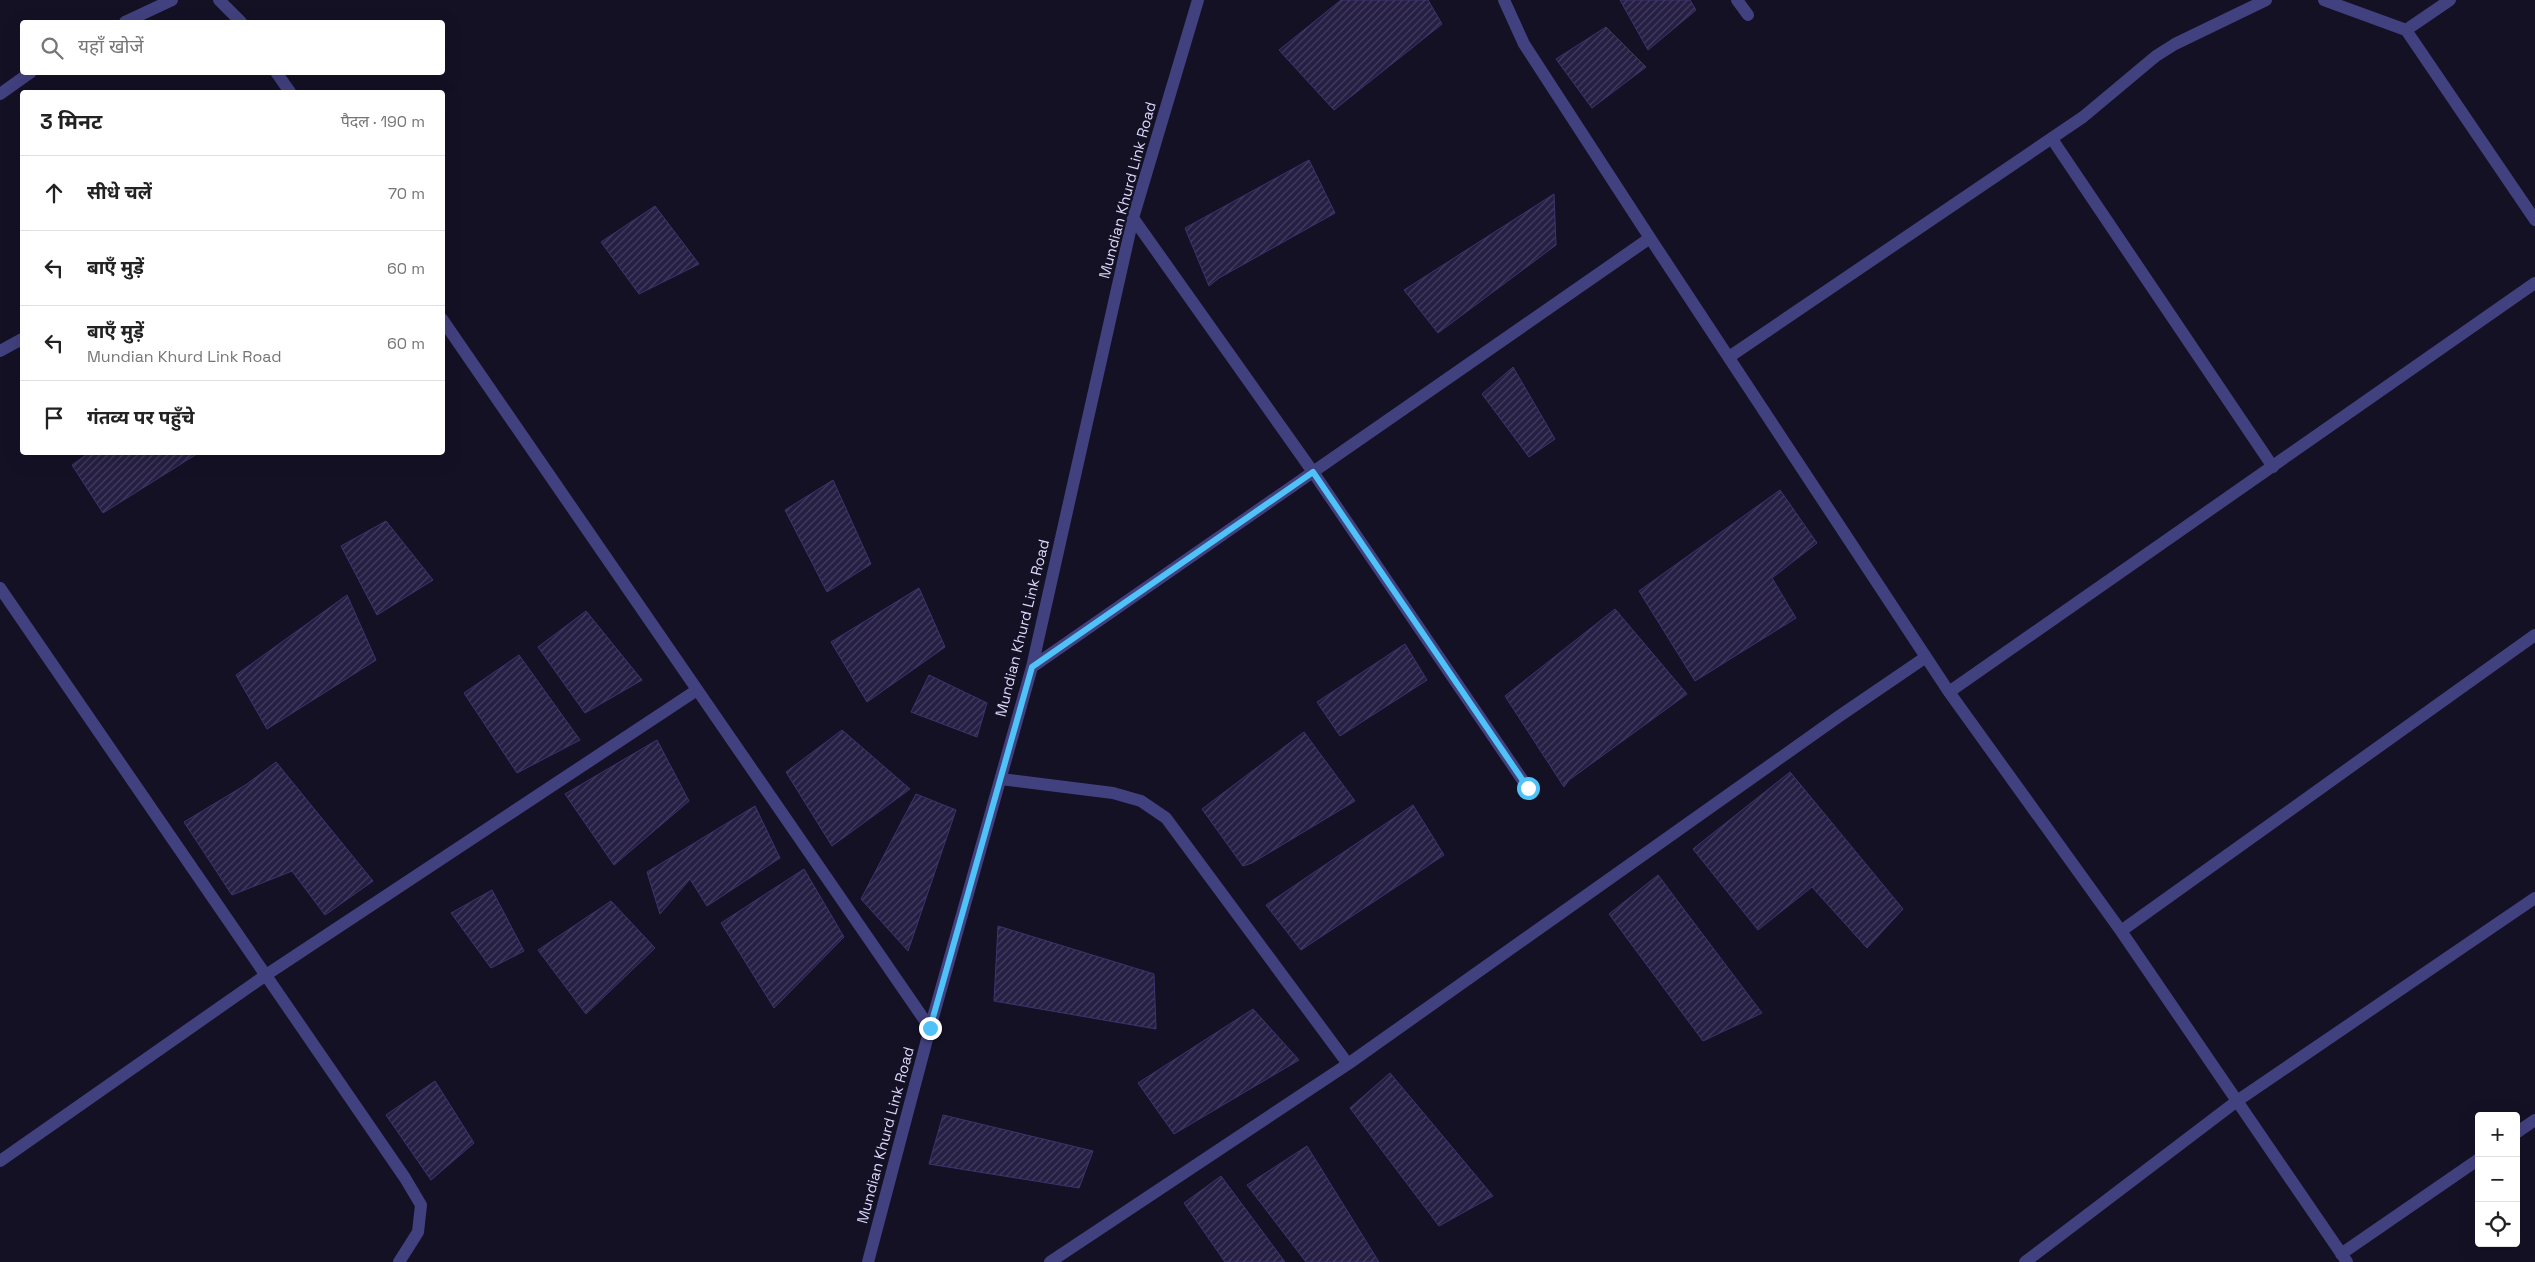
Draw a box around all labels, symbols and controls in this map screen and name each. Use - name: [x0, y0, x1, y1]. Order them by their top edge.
- search box: [20, 20, 445, 75]
- icon: search: [38, 34, 66, 62]
- text: यहाँ खोजें: [78, 34, 143, 59]
- street label: Mundian Khurd Link Road: [1094, 99, 1160, 281]
- text: 3 मिनट: [40, 108, 102, 135]
- text: पैदल · 190 m: [341, 111, 425, 132]
- icon: ahead: [40, 179, 68, 207]
- text: सीधे चलें: [87, 180, 152, 205]
- text: 70 m: [388, 183, 425, 204]
- icon: left: [40, 254, 68, 282]
- text: बाएँ मुड़ें: [87, 255, 144, 280]
- text: 60 m: [387, 258, 425, 279]
- text: बाएँ मुड़ें: [87, 319, 144, 344]
- icon: left: [40, 329, 68, 357]
- text: 60 m: [387, 333, 425, 354]
- text: Mundian Khurd Link Road: [87, 346, 282, 367]
- icon: arrive: [40, 404, 68, 432]
- text: गंतव्य पर पहुँचे: [87, 405, 194, 430]
- street label: Mundian Khurd Link Road: [991, 537, 1053, 719]
- route start: [1517, 777, 1540, 800]
- route end: [919, 1017, 942, 1040]
- street label: Mundian Khurd Link Road: [852, 1044, 918, 1226]
- map controls: [2475, 1112, 2520, 1247]
- button: +: [2475, 1112, 2520, 1157]
- button: −: [2475, 1157, 2520, 1202]
- button: locate: [2475, 1202, 2520, 1247]

